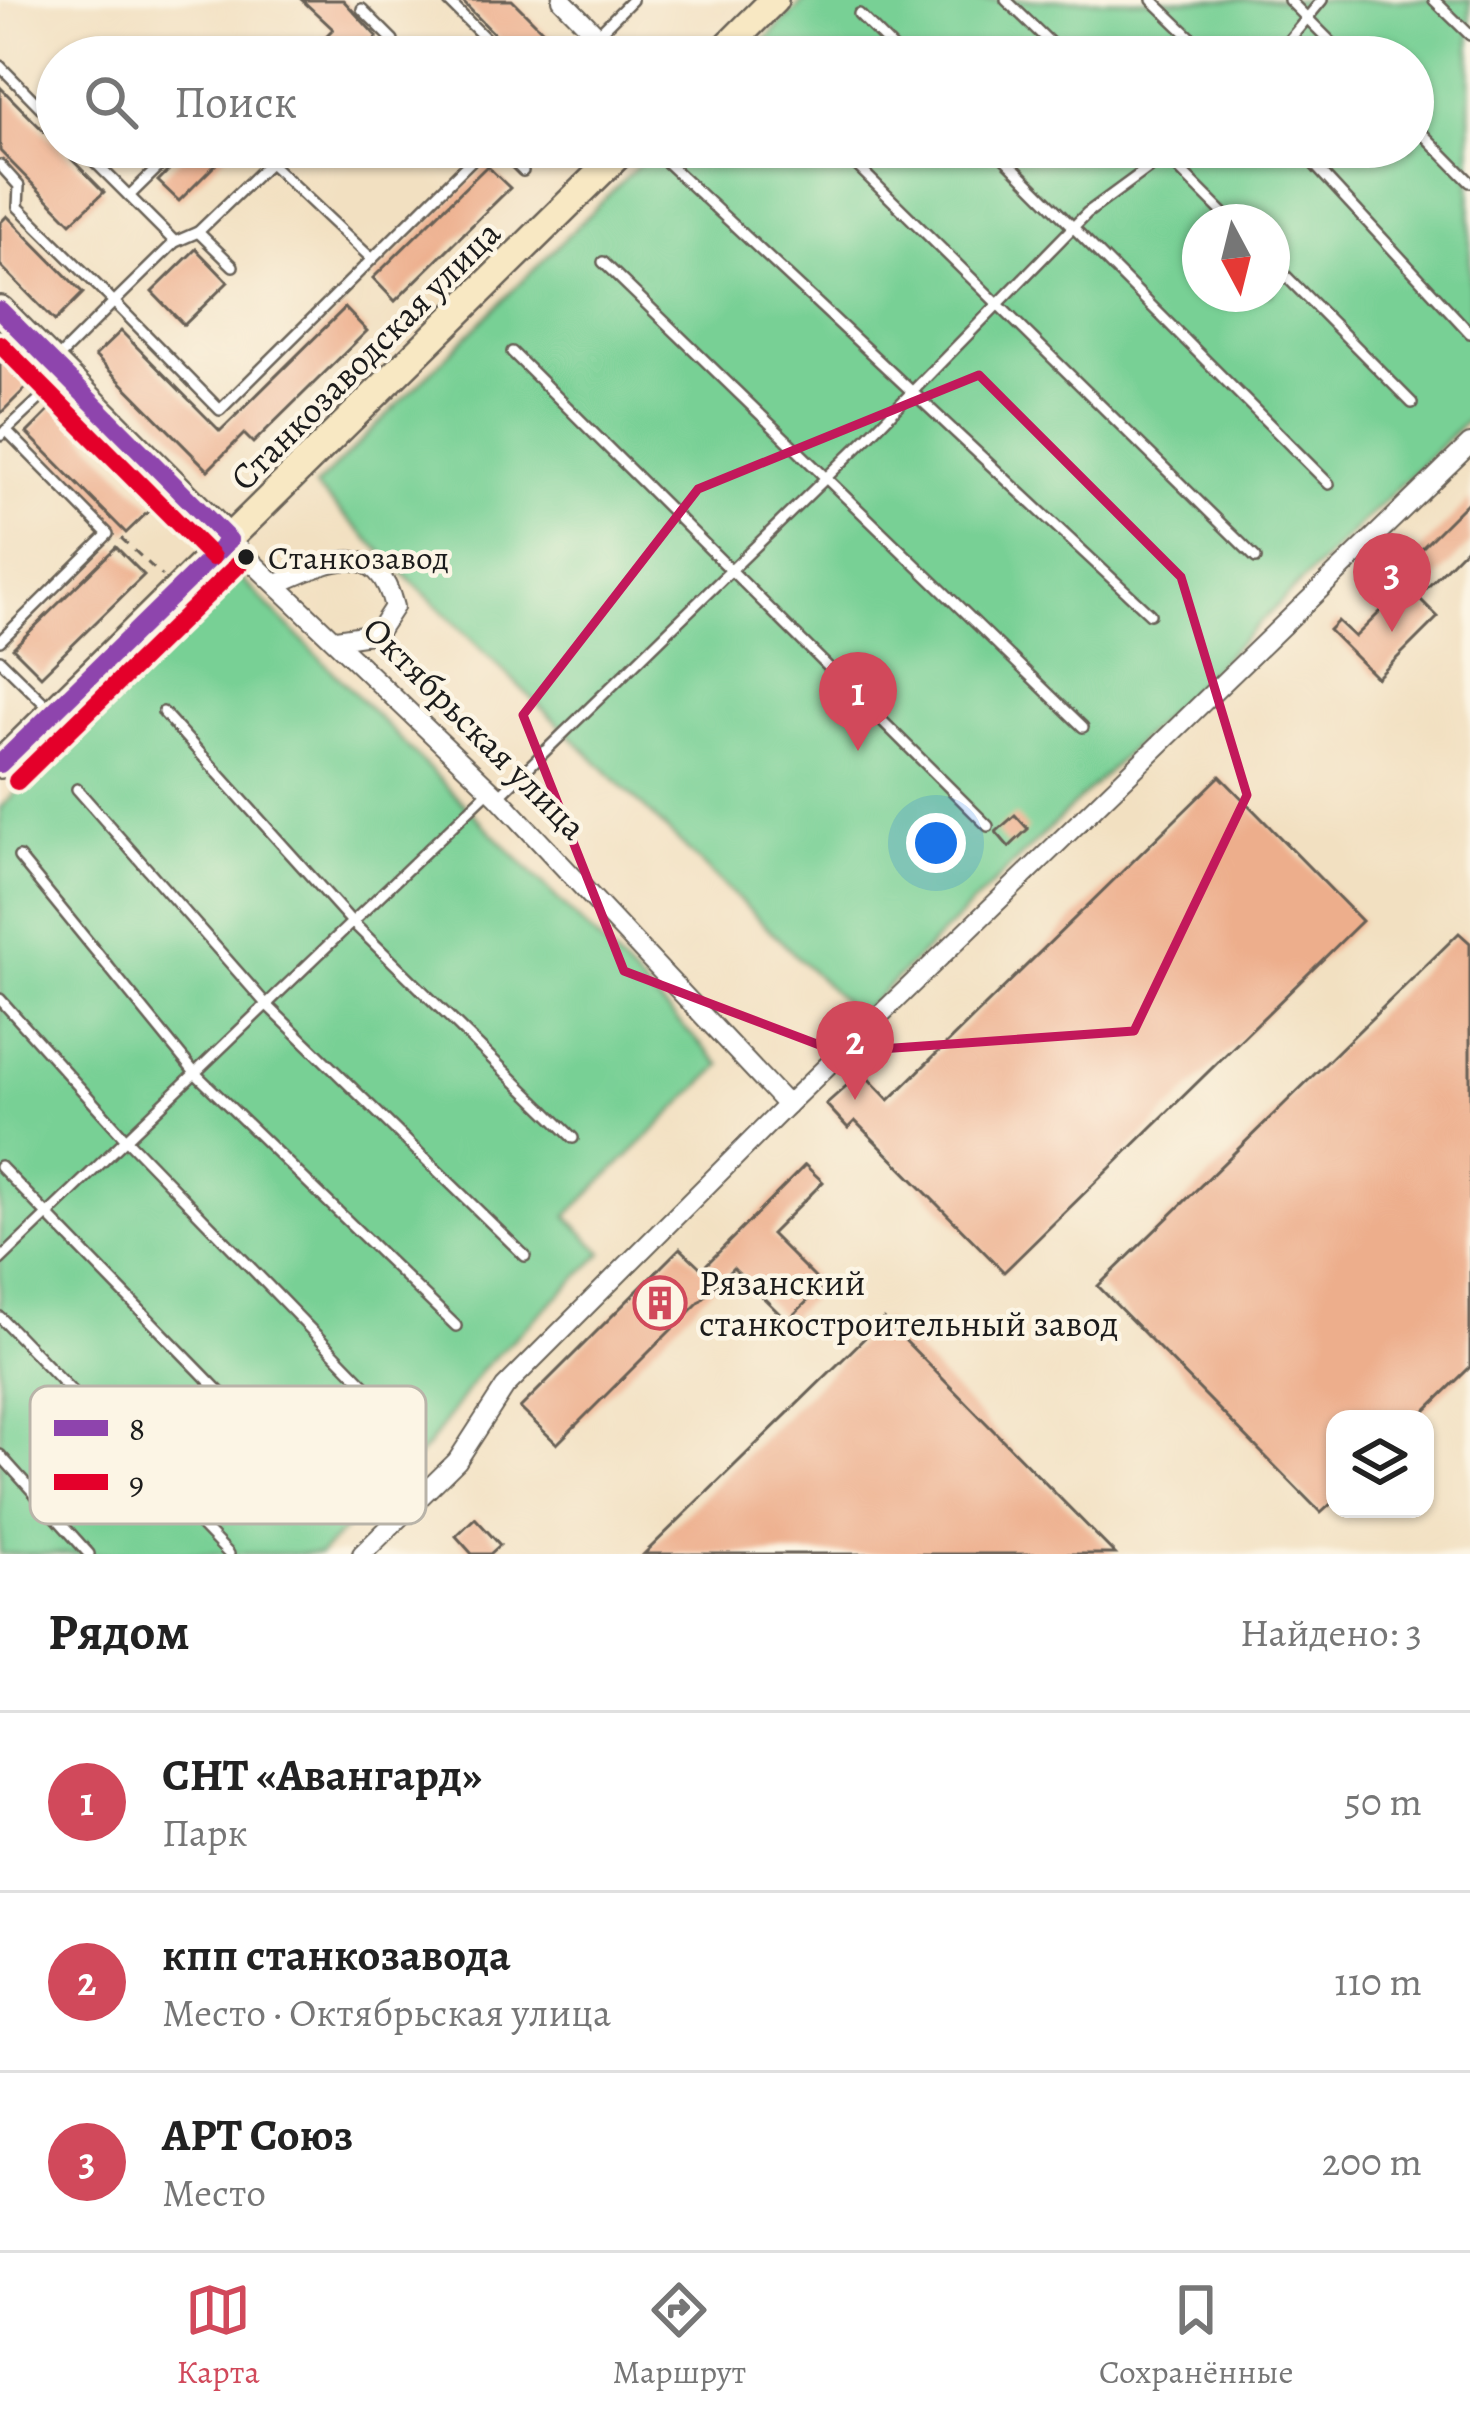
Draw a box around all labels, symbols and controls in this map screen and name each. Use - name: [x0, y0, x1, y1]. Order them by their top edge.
- search box: [36, 36, 1434, 168]
- icon: search: [78, 69, 144, 135]
- text: Поиск: [174, 71, 297, 133]
- north arrow: [1182, 204, 1290, 312]
- street label: Станкозаводская улица: [219, 209, 511, 501]
- pin: 3: [1353, 533, 1431, 632]
- place label: Станкозавод: [268, 535, 449, 580]
- marker: Станкозавод: [235, 546, 257, 568]
- street label: Октябрьская улица: [353, 606, 598, 851]
- pin: 1: [819, 652, 897, 751]
- your location: [906, 813, 966, 873]
- pin: 2: [816, 1001, 894, 1100]
- place label: Рязанский станкостроительный завод: [699, 1258, 1118, 1348]
- building icon: Рязанский станкостроительный завод: [632, 1275, 688, 1331]
- legend: [30, 1386, 426, 1524]
- text: 8: [129, 1406, 145, 1451]
- map controls: [1326, 1410, 1434, 1518]
- button: layers: [1326, 1410, 1434, 1518]
- text: 9: [129, 1460, 144, 1505]
- text: Рядом: [48, 1597, 190, 1667]
- text: Найдено: 3: [1240, 1606, 1422, 1659]
- text: СНТ «Авангард»: [162, 1744, 482, 1806]
- text: 1: [80, 1775, 94, 1828]
- text: 50 m: [1344, 1775, 1422, 1828]
- text: Парк: [162, 1806, 248, 1859]
- text: кпп станкозавода: [162, 1924, 511, 1986]
- text: 2: [78, 1955, 96, 2008]
- text: 110 m: [1334, 1955, 1422, 2008]
- text: Место · Октябрьская улица: [162, 1986, 611, 2039]
- text: АРТ Союз: [162, 2104, 353, 2166]
- text: 3: [79, 2135, 95, 2188]
- text: 200 m: [1322, 2135, 1422, 2188]
- text: Место: [162, 2166, 266, 2219]
- tab: Карта: [176, 2277, 260, 2394]
- tab: Маршрут: [612, 2277, 746, 2394]
- tab: Сохранённые: [1099, 2277, 1294, 2394]

